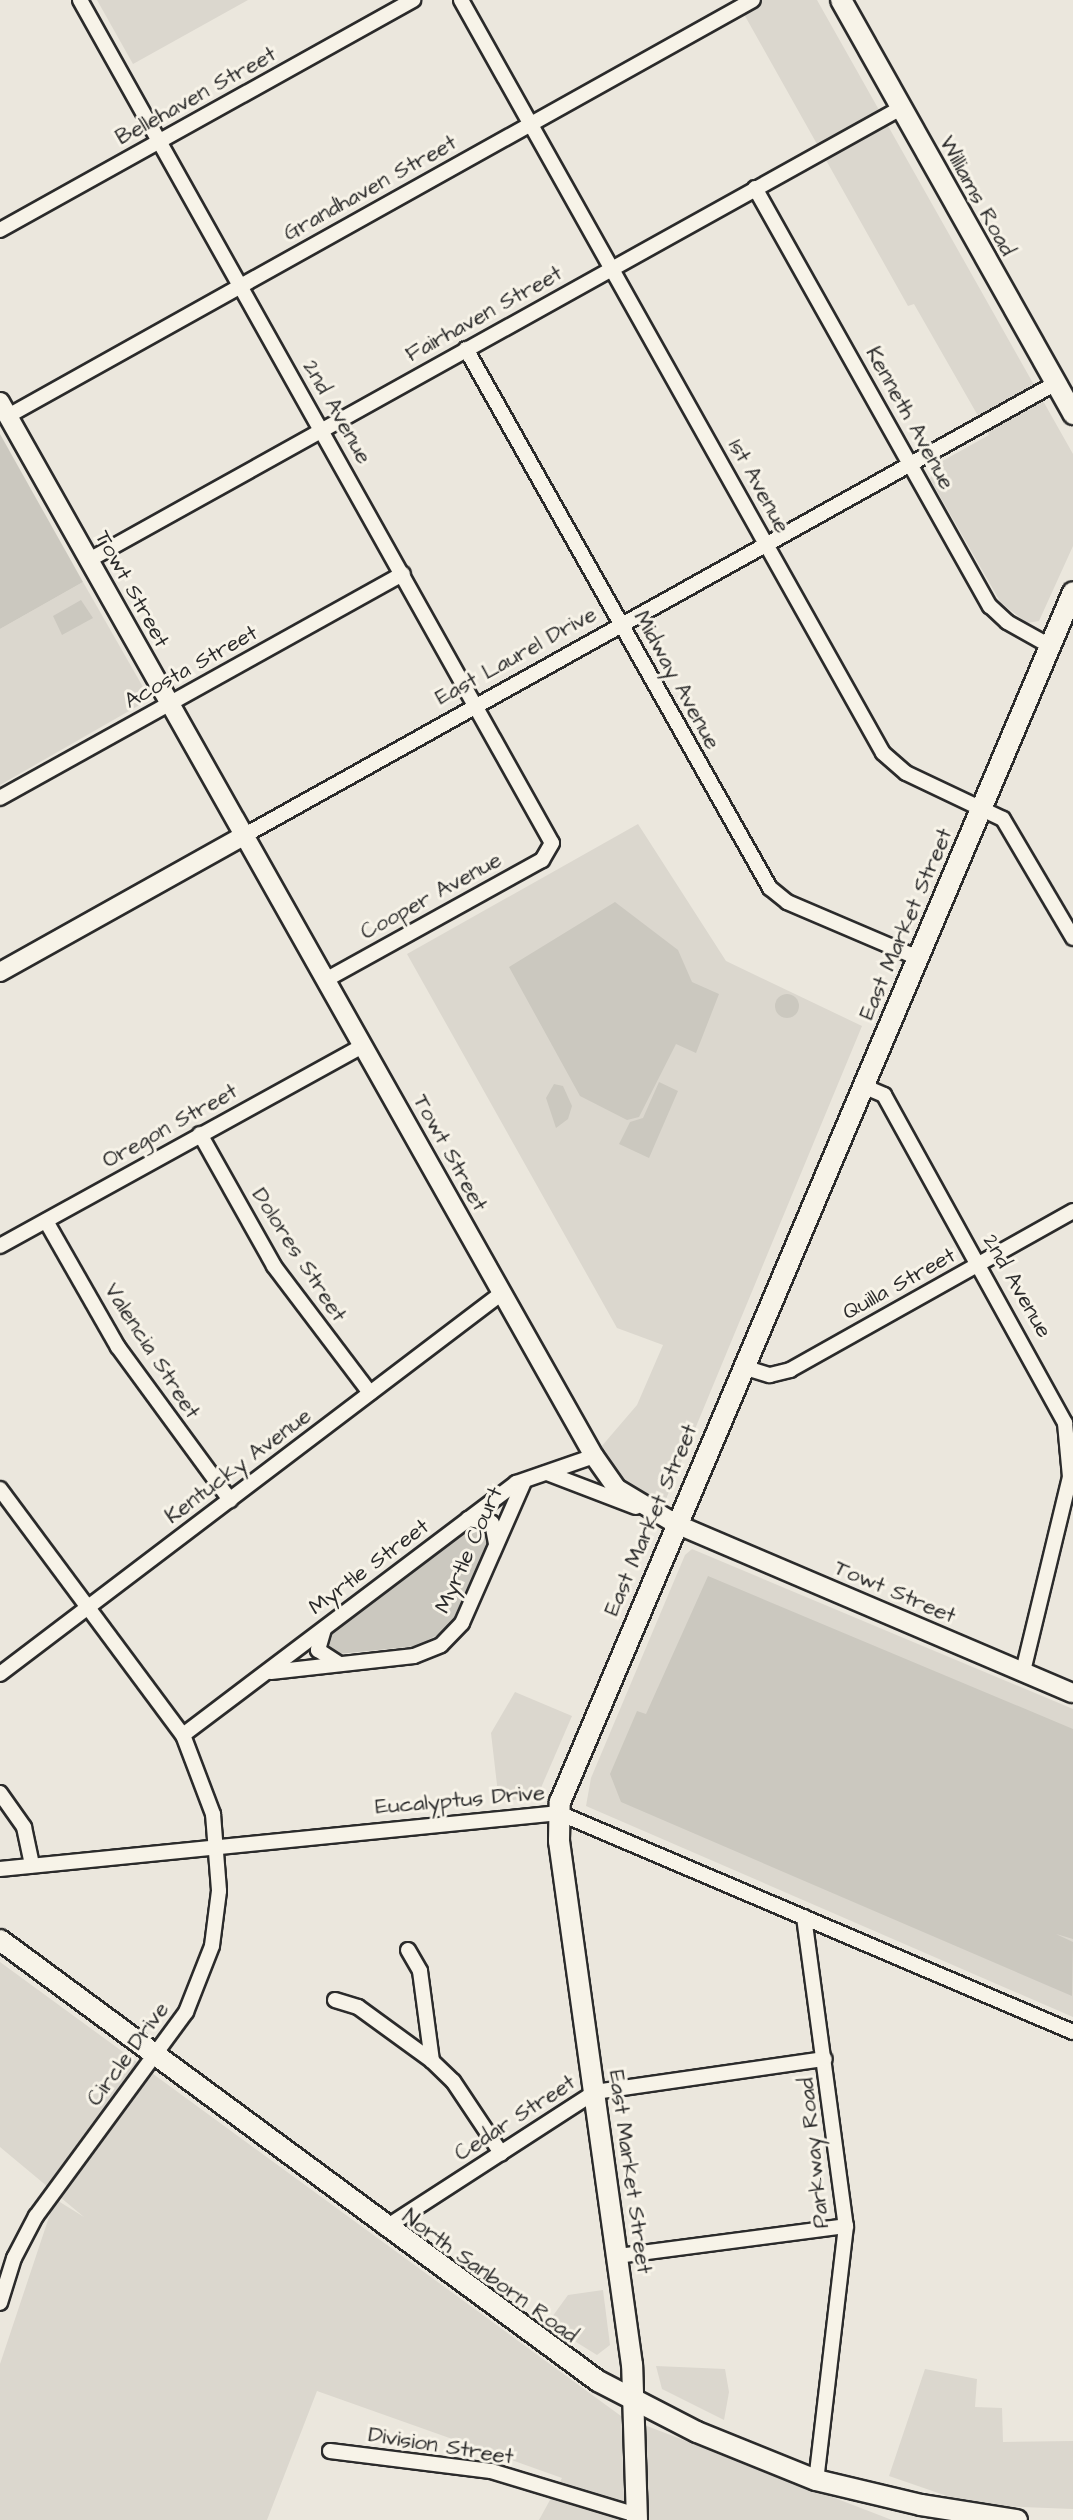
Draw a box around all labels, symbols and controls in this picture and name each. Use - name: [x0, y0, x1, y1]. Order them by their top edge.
- street label: Bellehaven Street: [111, 41, 281, 151]
- street label: Grandhaven Street: [279, 129, 461, 247]
- street label: Williams Road: [933, 131, 1021, 261]
- street label: Fairhaven Street: [401, 260, 567, 368]
- street label: Kenneth Avenue: [860, 342, 960, 494]
- street label: 2nd Avenue: [297, 356, 377, 468]
- street label: 1st Avenue: [722, 435, 796, 537]
- street label: Towt Street: [89, 526, 175, 652]
- street label: East Laurel Drive: [431, 601, 601, 711]
- street label: Midway Avenue: [628, 606, 726, 754]
- street label: Acosta Street: [120, 620, 262, 714]
- street label: East Market Street: [854, 824, 958, 1024]
- street label: Cooper Avenue: [356, 846, 506, 946]
- street label: Oregon Street: [98, 1078, 242, 1174]
- street label: Towt Street: [407, 1090, 493, 1216]
- street label: Dolores Street: [246, 1183, 352, 1327]
- street label: 2nd Avenue: [977, 1230, 1057, 1342]
- street label: Quilla Street: [838, 1242, 960, 1326]
- street label: Valencia Street: [98, 1278, 206, 1424]
- street label: Kentucky Avenue: [160, 1402, 316, 1530]
- street label: East Market Street: [599, 1420, 703, 1620]
- street label: Myrtle Court: [429, 1483, 509, 1617]
- street label: Myrtle Street: [304, 1513, 434, 1621]
- street label: Towt Street: [830, 1555, 960, 1629]
- street label: Eucalyptus Drive: [374, 1779, 546, 1821]
- street label: Circle Drive: [81, 1997, 175, 2111]
- street label: East Market Street: [603, 2068, 657, 2276]
- street label: Cedar Street: [450, 2069, 580, 2167]
- street label: Parkway Road: [793, 2076, 835, 2230]
- street label: North Sanborn Road: [397, 2203, 583, 2349]
- street label: Division Street: [366, 2421, 516, 2471]

